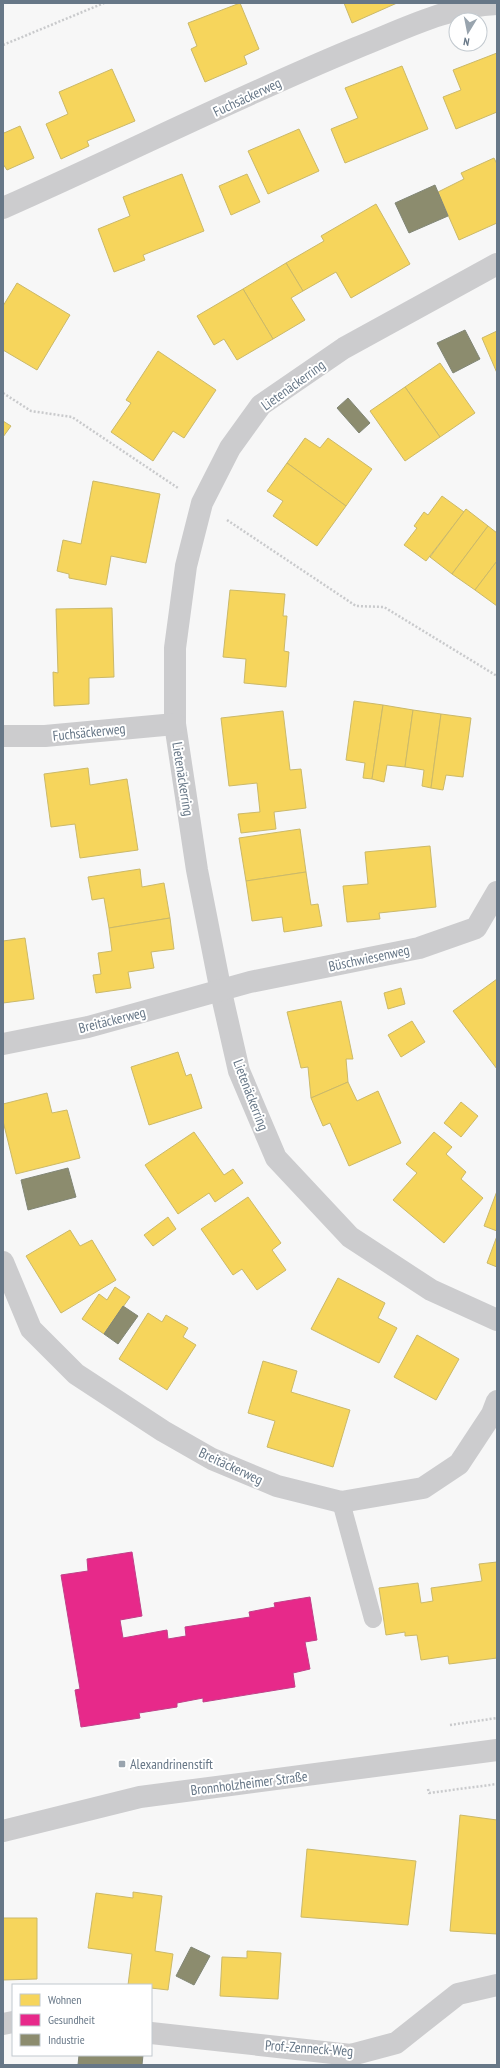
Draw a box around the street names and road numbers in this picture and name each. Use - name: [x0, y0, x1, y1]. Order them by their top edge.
- street label: Fuchsäckerweg: [210, 73, 284, 121]
- street label: Lietenäckerring: [257, 356, 329, 414]
- street label: Fuchsäckerweg: [52, 719, 126, 745]
- street label: Lietenäckerring: [168, 741, 198, 817]
- street label: Büschwiesenweg: [327, 941, 411, 975]
- street label: Breitäckerweg: [77, 1003, 147, 1037]
- street label: Lietenäckerring: [229, 1057, 273, 1133]
- street label: Breitäckerweg: [196, 1443, 266, 1489]
- street label: Bronnholzheimer Straße: [189, 1767, 309, 1799]
- street label: Prof.-Zenneck-Weg: [264, 2036, 354, 2060]

